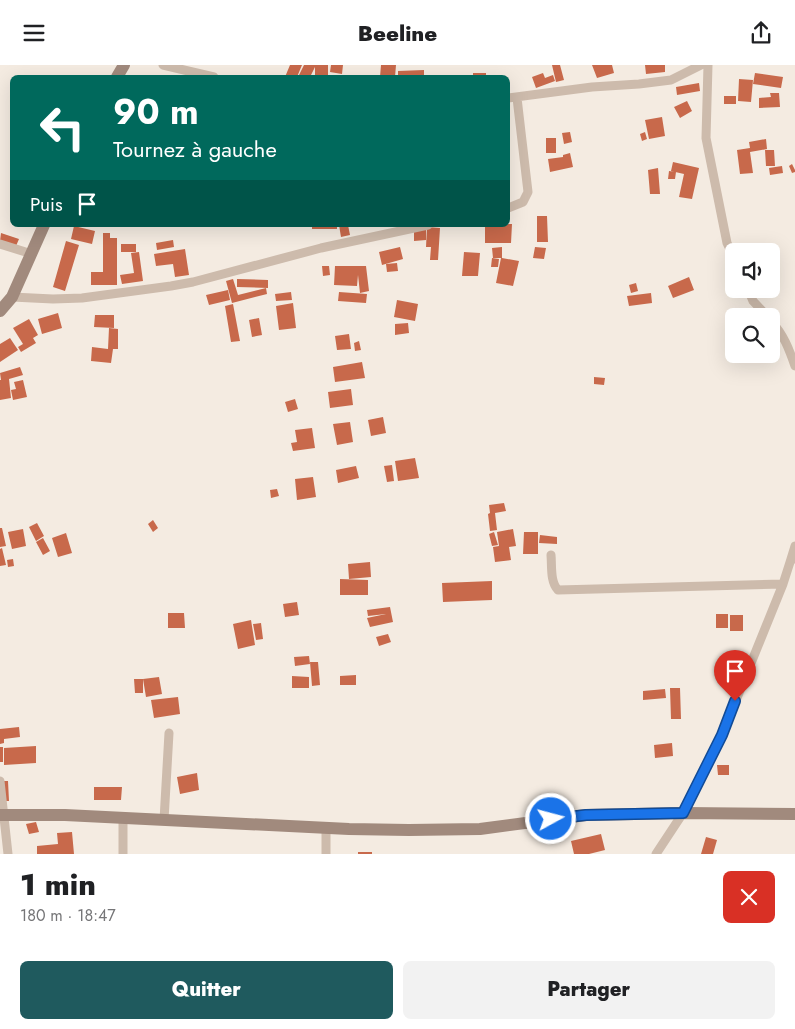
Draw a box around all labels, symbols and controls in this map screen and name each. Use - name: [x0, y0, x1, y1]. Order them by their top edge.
- text: Beeline: [358, 17, 437, 49]
- icon: menu: [20, 19, 48, 47]
- icon: share: [747, 19, 775, 47]
- text: 90 m: [113, 87, 199, 137]
- icon: left: [30, 95, 95, 160]
- text: Tournez à gauche: [113, 133, 277, 165]
- icon: arrive: [73, 190, 101, 218]
- text: Puis: [30, 191, 63, 218]
- map controls: [725, 243, 780, 363]
- button: sound: [725, 243, 780, 298]
- button: search: [725, 308, 780, 363]
- pin: [714, 650, 756, 701]
- icon: arrive: [721, 657, 749, 685]
- position arrow: [524, 792, 576, 844]
- text: 1 min: [20, 863, 96, 906]
- button: close: [723, 871, 775, 923]
- text: 180 m · 18:47: [20, 904, 116, 927]
- button: Quitter: [20, 961, 393, 1019]
- button: Partager: [403, 961, 775, 1019]

